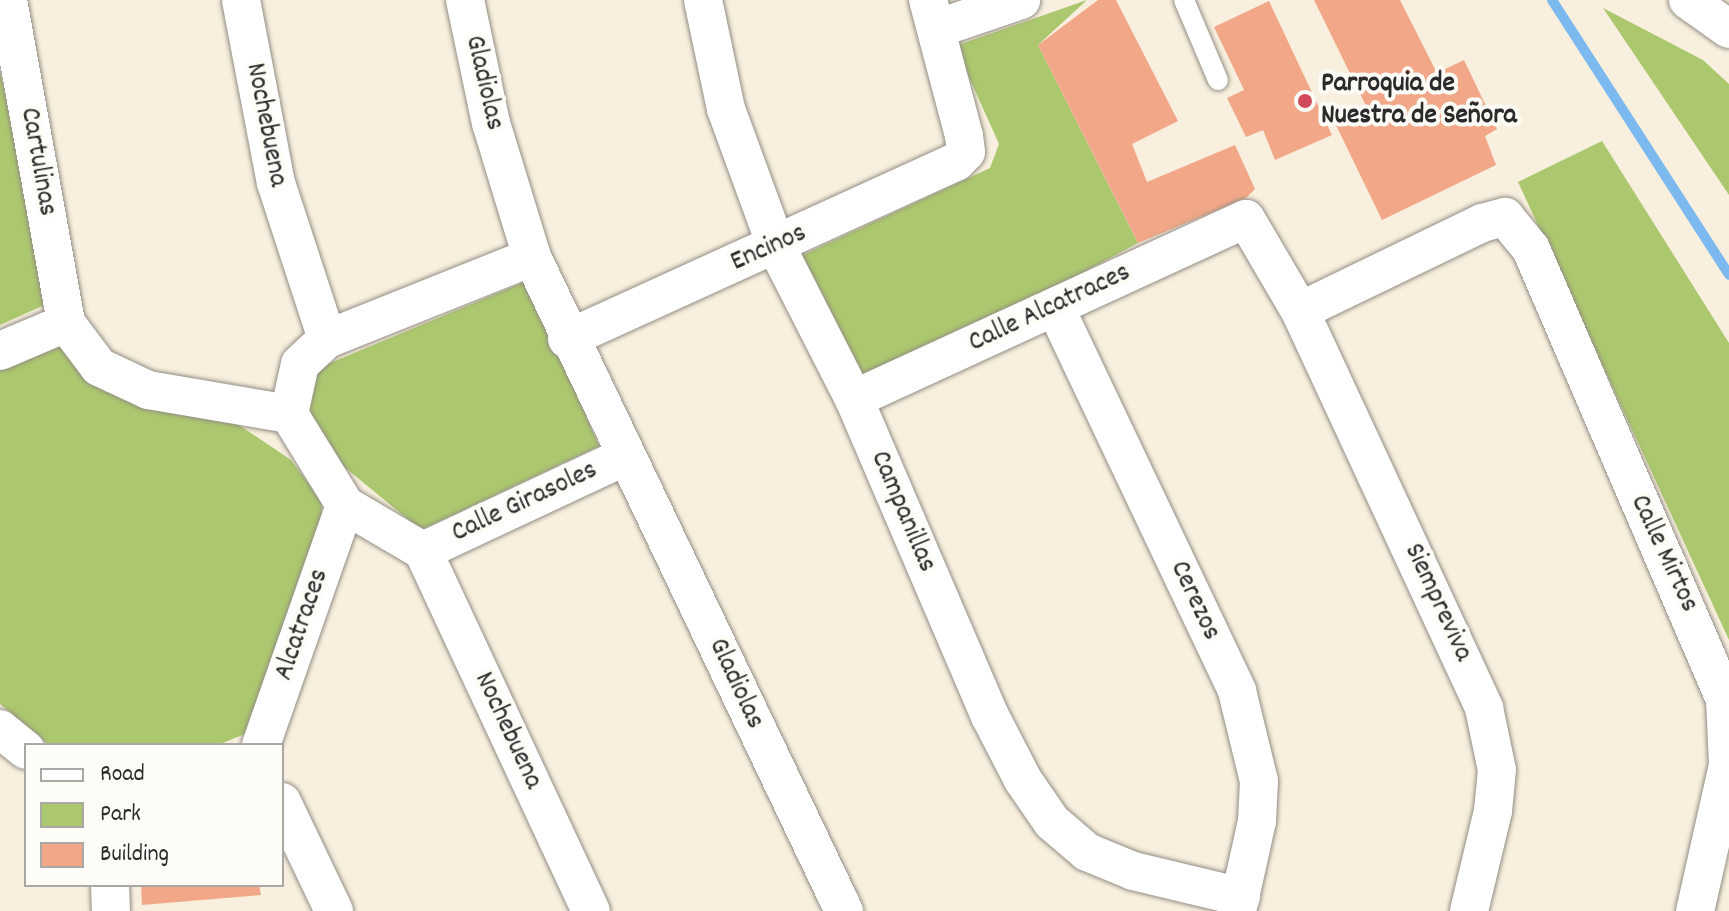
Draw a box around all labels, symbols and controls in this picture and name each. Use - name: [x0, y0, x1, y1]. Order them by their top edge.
- street label: Gladiolas: [456, 32, 510, 134]
- street label: Nochebuena: [237, 60, 293, 190]
- place label: Parroquia de Nuestra de Señora: [1321, 68, 1517, 134]
- marker: Parroquia de Nuestra de Señora: [1296, 92, 1314, 110]
- street label: Cartulinas: [11, 105, 63, 219]
- street label: Encinos: [726, 218, 812, 280]
- street label: Calle Alcatraces: [964, 257, 1136, 361]
- street label: Campanillas: [861, 446, 943, 578]
- street label: Calle Girasoles: [447, 455, 603, 551]
- street label: Calle Mirtos: [1621, 490, 1705, 618]
- street label: Siempreviva: [1395, 539, 1479, 667]
- street label: Cerezos: [1161, 556, 1227, 646]
- street label: Alcatraces: [268, 565, 338, 685]
- street label: Gladiolas: [699, 633, 771, 735]
- street label: Nochebuena: [465, 667, 549, 795]
- legend: [24, 743, 284, 887]
- text: Road: [100, 758, 145, 792]
- text: Park: [100, 798, 141, 832]
- text: Building: [100, 838, 169, 872]

